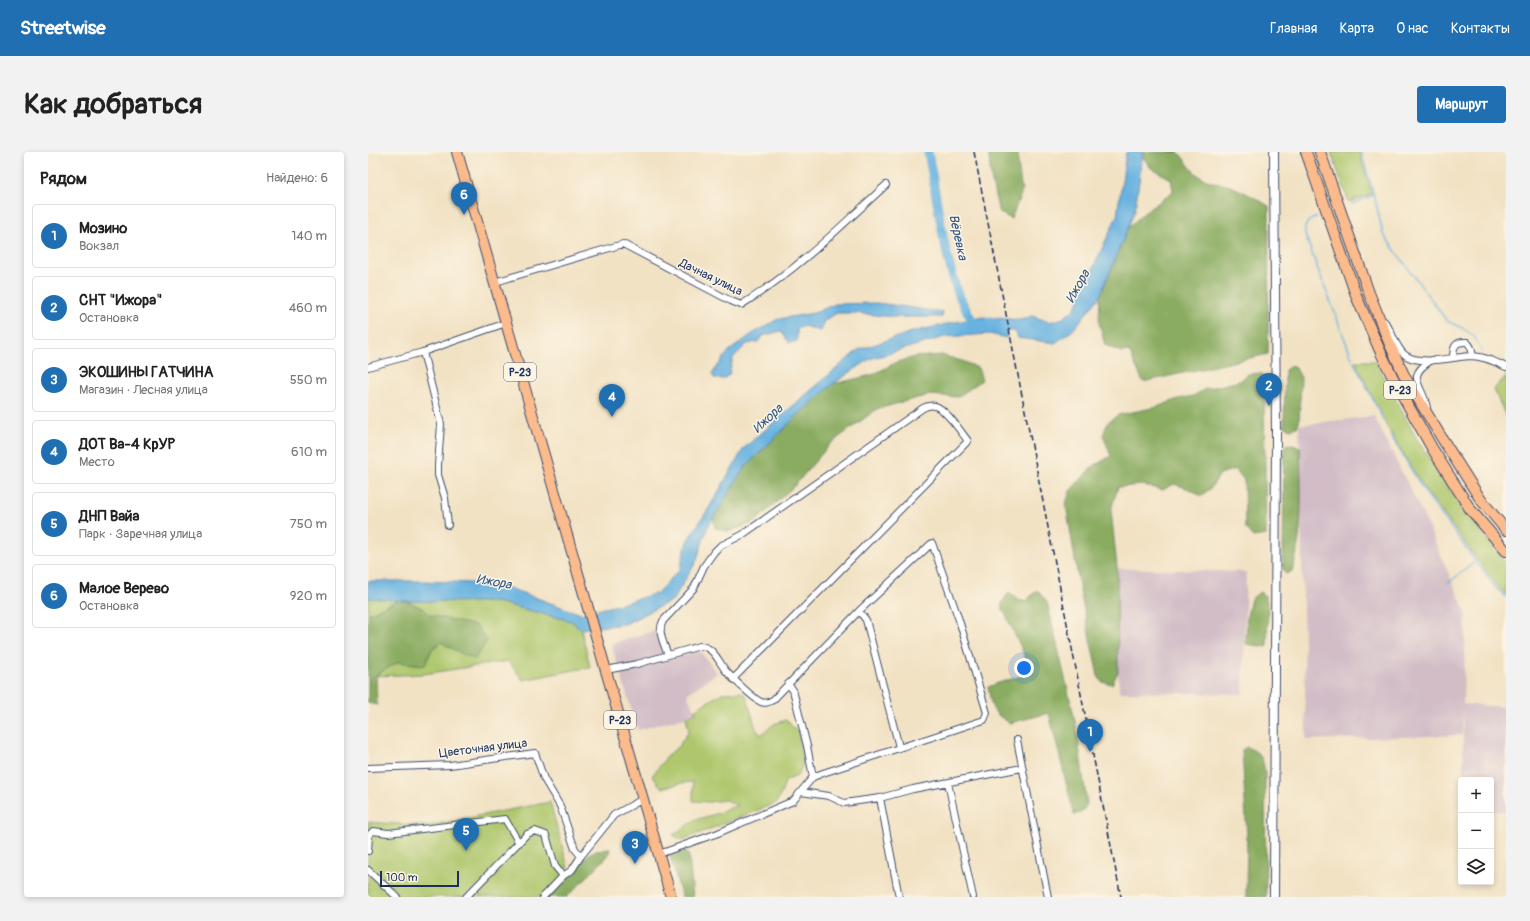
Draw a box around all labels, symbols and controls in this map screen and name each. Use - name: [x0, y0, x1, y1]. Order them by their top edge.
- text: Streetwise: [20, 16, 106, 40]
- text: Главная: [1270, 20, 1317, 37]
- text: Карта: [1339, 20, 1374, 37]
- text: О нас: [1396, 20, 1429, 37]
- text: Контакты: [1451, 20, 1510, 37]
- button: Маршрут: [1417, 86, 1506, 123]
- text: Как добраться: [24, 87, 202, 122]
- text: Рядом: [40, 168, 87, 189]
- text: Найдено: 6: [266, 170, 328, 186]
- pin: 6: [451, 182, 477, 215]
- water label: Вёревка: [945, 213, 971, 262]
- text: Мозино: [79, 219, 127, 238]
- text: 1: [51, 228, 57, 244]
- text: 140 m: [291, 228, 327, 244]
- text: Вокзал: [79, 238, 119, 254]
- street label: Дачная улица: [676, 255, 745, 299]
- water label: Ижора: [1062, 266, 1094, 306]
- text: СНТ "Ижора": [79, 291, 162, 310]
- text: 2: [50, 300, 58, 316]
- text: 460 m: [289, 300, 327, 316]
- text: Остановка: [79, 310, 139, 326]
- text: ЭКОШИНЫ ГАТЧИНА: [79, 363, 213, 382]
- road number: Р-23: [504, 363, 536, 381]
- text: 3: [50, 372, 58, 388]
- text: 550 m: [290, 372, 327, 388]
- pin: 2: [1256, 373, 1282, 406]
- road number: Р-23: [1384, 381, 1416, 399]
- text: Магазин · Лесная улица: [79, 382, 208, 398]
- pin: 4: [599, 384, 625, 417]
- water label: Ижора: [749, 400, 787, 437]
- text: ДОТ Ва-4 КрУР: [79, 435, 175, 454]
- text: 4: [50, 444, 58, 460]
- text: 610 m: [291, 444, 327, 460]
- text: Место: [79, 454, 115, 470]
- text: ДНП Вайа: [79, 507, 139, 526]
- text: 5: [50, 516, 58, 532]
- text: 750 m: [290, 516, 327, 532]
- text: Парк · Заречная улица: [79, 526, 202, 542]
- water label: Ижора: [475, 571, 514, 593]
- text: Малое Верево: [79, 579, 169, 598]
- text: 6: [50, 588, 58, 604]
- text: 920 m: [290, 588, 327, 604]
- text: Остановка: [79, 598, 139, 614]
- your location: [1014, 658, 1034, 678]
- road number: Р-23: [604, 711, 636, 729]
- pin: 1: [1077, 719, 1103, 752]
- street label: Цветочная улица: [438, 736, 528, 761]
- map controls: [1458, 777, 1494, 885]
- button: +: [1458, 777, 1494, 813]
- button: −: [1458, 813, 1494, 849]
- pin: 5: [453, 818, 479, 851]
- pin: 3: [622, 831, 648, 864]
- button: layers: [1458, 849, 1494, 885]
- scale bar: [380, 869, 459, 888]
- text: 100 m: [386, 871, 417, 884]

